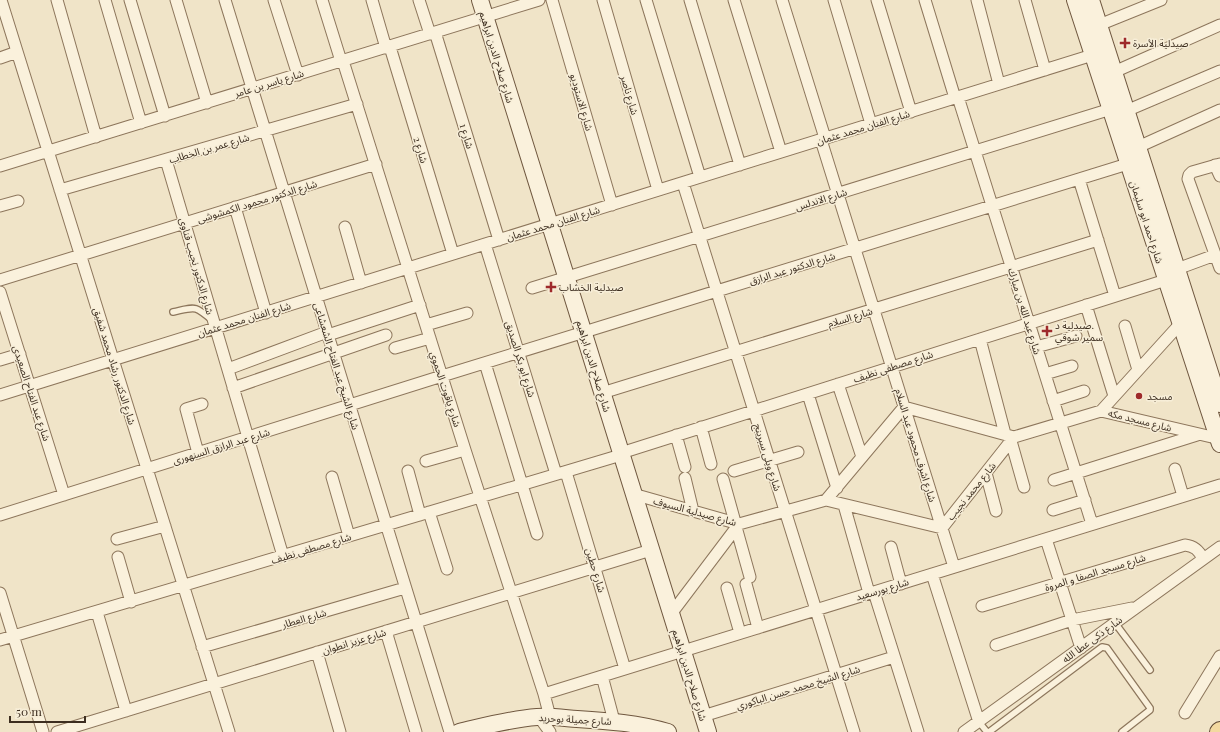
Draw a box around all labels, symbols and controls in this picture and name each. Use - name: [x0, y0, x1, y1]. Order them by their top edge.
- street label: شارع صلاح الدين ابراهيم: [475, 9, 518, 105]
- place label: صيدلية الأسرة: [1133, 36, 1188, 50]
- marker: صيدلية الأسرة: [1120, 38, 1130, 48]
- street label: شارع ياسر بن عامر: [232, 66, 306, 101]
- street label: شارع الاستوديو: [566, 72, 597, 133]
- street label: شارع ناصر: [616, 73, 642, 117]
- street label: شارع الفنان محمد عثمان: [815, 106, 912, 149]
- street label: شارع 1: [456, 122, 477, 151]
- street label: شارع عمر بن الخطاب: [167, 130, 251, 167]
- street label: شارع 2: [409, 135, 432, 165]
- street label: شارع الدكتور محمود الكمشوشى: [195, 176, 319, 227]
- street label: شارع احمد ابو سليمان: [1126, 179, 1167, 266]
- street label: شارع الاندلس: [793, 184, 849, 214]
- street label: شارع الفنان محمد عثمان: [505, 202, 602, 245]
- street label: شارع الدكتور نجيب قناوى: [176, 216, 218, 316]
- street label: شارع الدكتور عبد الرازق: [747, 248, 837, 289]
- street label: شارع عبد الله بن مبارك: [1004, 266, 1045, 356]
- place label: صيدلية الخشاب: [559, 280, 623, 294]
- marker: صيدلية الخشاب: [546, 282, 556, 292]
- street label: شارع الفنان محمد عثمان: [196, 298, 293, 341]
- street label: شارع الشيخ عبد الفتاح الشعشاعى: [310, 301, 363, 432]
- street label: شارع السلام: [826, 303, 875, 332]
- street label: شارع الدكتور رشاد محمد شفيق: [89, 306, 140, 427]
- street label: شارع صلاح الدين ابراهيم: [572, 318, 615, 414]
- place label: صيدلية د. سمير شوقي: [1055, 318, 1103, 345]
- street label: شارع ابو بكر الصديق: [502, 319, 539, 399]
- marker: صيدلية د. سمير شوقي: [1042, 326, 1052, 336]
- street label: شارع عبد الفتاح الصعيدى: [9, 343, 54, 443]
- street label: شارع مصطفى نظيف: [851, 346, 935, 386]
- street label: شارع ياقوت الحموي: [426, 349, 465, 429]
- street label: شارع اشرف محمود عبد السلام: [890, 386, 940, 504]
- place label: مسجد: [1147, 389, 1172, 403]
- marker: مسجد: [1134, 391, 1144, 401]
- street label: شارع مسجد مكه: [1106, 405, 1173, 436]
- street label: شارع ويلى سبرينج: [750, 421, 785, 493]
- street label: شارع عبد الرازق السنهورى: [171, 425, 272, 468]
- street label: شارع محمد نجيب: [943, 459, 1000, 524]
- street label: شارع صيدلية السيوف: [652, 493, 738, 530]
- street label: شارع مصطفى نظيف: [269, 529, 353, 568]
- street label: شارع حطين: [582, 546, 609, 594]
- street label: شارع مسجد الصفا و المروة: [1043, 550, 1148, 595]
- street label: شارع بورسعيد: [854, 574, 911, 605]
- street label: شارع العطار: [279, 605, 328, 632]
- street label: شارع ذكى عطا الله: [1059, 612, 1126, 666]
- street label: شارع عزيز انطوان: [320, 625, 388, 658]
- street label: شارع صلاح الدين ابراهيم: [668, 627, 711, 723]
- street label: شارع الشيخ محمد حسن الباكوري: [734, 661, 862, 714]
- scale bar: [10, 698, 85, 724]
- text: 50 m: [16, 703, 42, 719]
- street label: شارع جميلة بوحريد: [538, 710, 612, 729]

